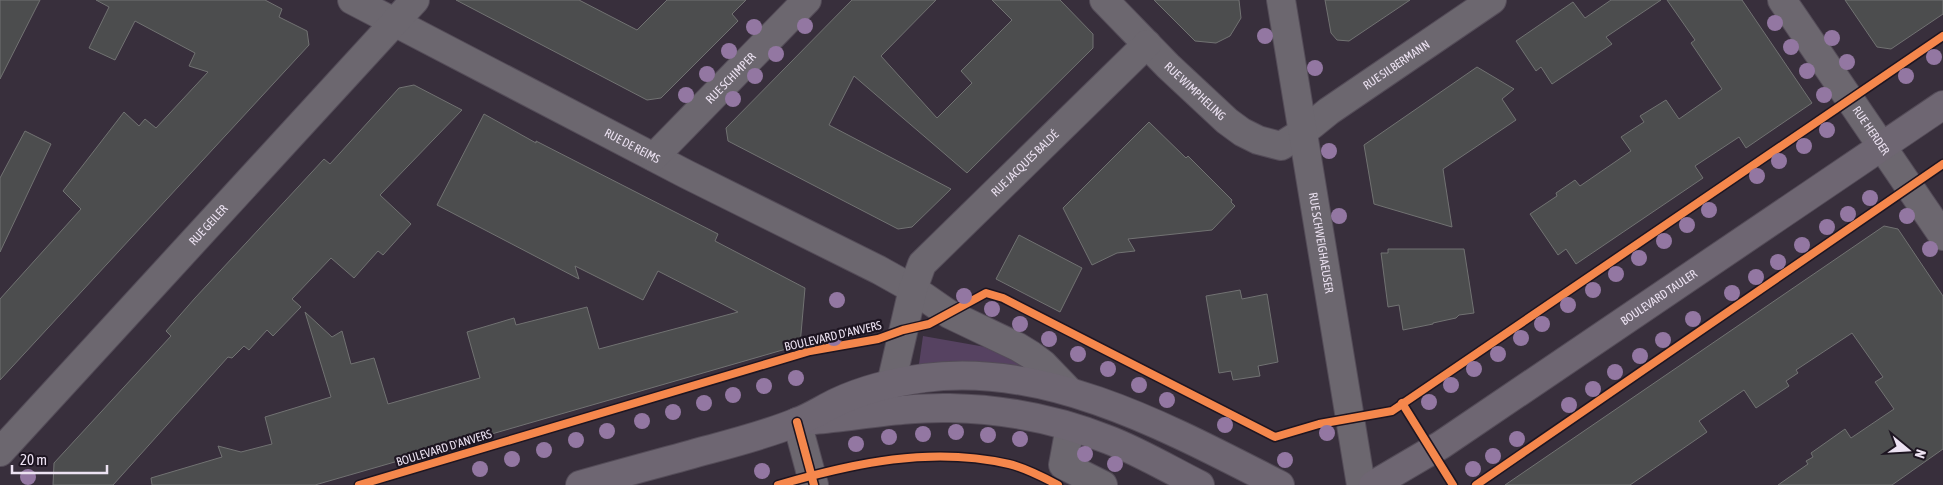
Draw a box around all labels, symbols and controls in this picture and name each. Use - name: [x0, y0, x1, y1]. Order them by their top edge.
- street label: RUE SILBERMANN: [1360, 37, 1433, 93]
- street label: RUE SCHIMPER: [703, 50, 759, 107]
- street label: RUE WIMPHELING: [1161, 59, 1229, 123]
- street label: RUE HERDER: [1850, 103, 1893, 158]
- street label: RUE DE REIMS: [602, 126, 662, 166]
- street label: RUE JACQUES BALDÉ: [988, 127, 1062, 199]
- street label: RUE SCHWEIGHAEUSER: [1306, 191, 1336, 294]
- street label: RUE GEILER: [186, 202, 230, 248]
- street label: BOULEVARD TAULER: [1618, 267, 1700, 328]
- street label: BOULEVARD D'ANVERS: [783, 318, 883, 354]
- north arrow: [1883, 425, 1933, 475]
- street label: BOULEVARD D'ANVERS: [395, 427, 493, 469]
- scale bar: [12, 442, 108, 474]
- text: N: [1911, 448, 1929, 460]
- text: 20 m: [20, 451, 47, 468]

